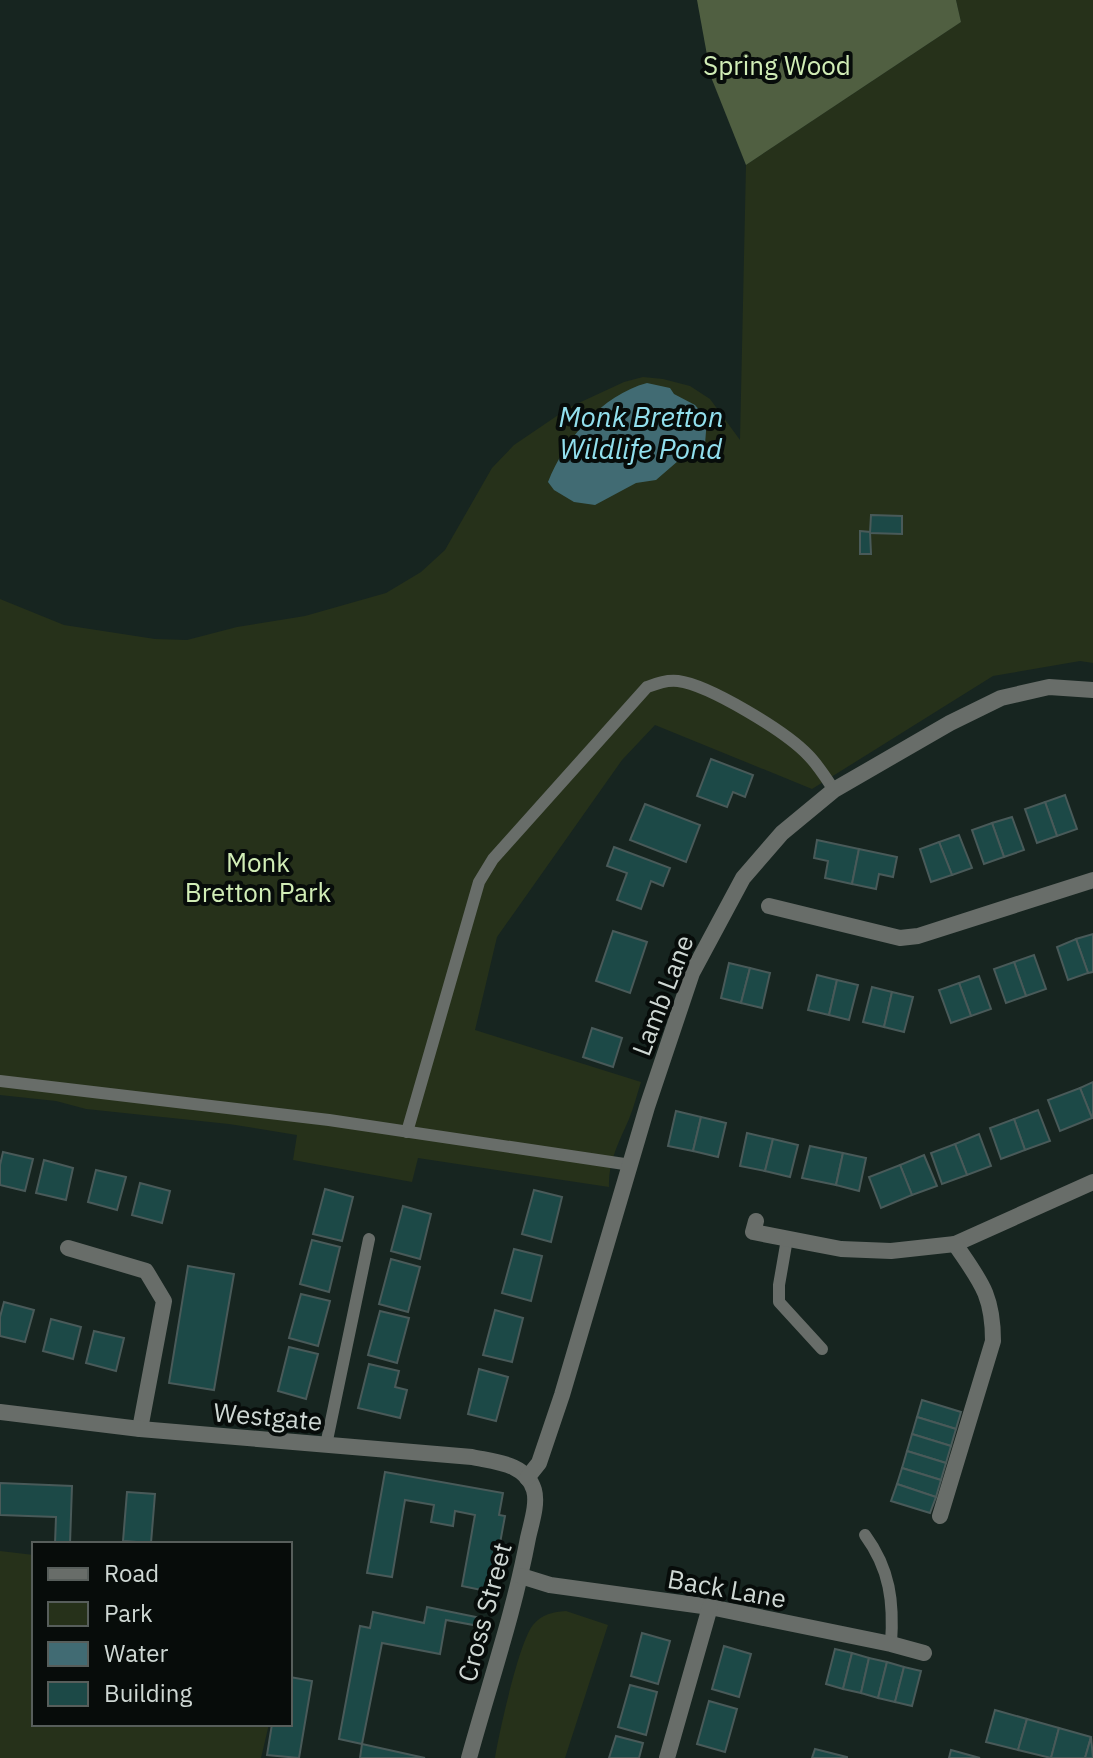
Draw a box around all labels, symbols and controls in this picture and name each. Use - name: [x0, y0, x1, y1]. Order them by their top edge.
- park label: Spring Wood: [703, 48, 851, 82]
- water label: Monk Bretton Wildlife Pond: [558, 398, 724, 467]
- park label: Monk Bretton Park: [185, 845, 332, 909]
- street label: Lamb Lane: [623, 930, 701, 1060]
- street label: Westgate: [212, 1394, 324, 1438]
- street label: Cross Street: [449, 1539, 519, 1685]
- legend: [32, 1542, 292, 1726]
- text: Road: [104, 1557, 159, 1589]
- street label: Back Lane: [665, 1561, 789, 1615]
- text: Park: [104, 1597, 153, 1629]
- text: Water: [104, 1637, 168, 1669]
- text: Building: [104, 1677, 192, 1709]

